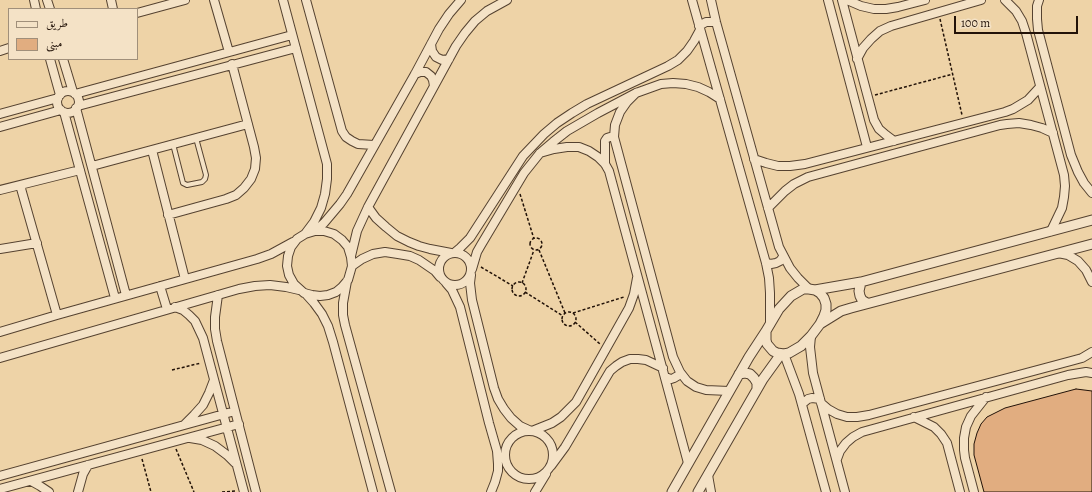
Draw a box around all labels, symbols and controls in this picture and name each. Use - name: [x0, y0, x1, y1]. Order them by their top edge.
- legend: [8, 8, 138, 60]
- scale bar: [956, 8, 1080, 34]
- text: طريق: [46, 15, 68, 31]
- text: 100 m: [961, 15, 990, 31]
- text: مبنى: [46, 35, 62, 51]

